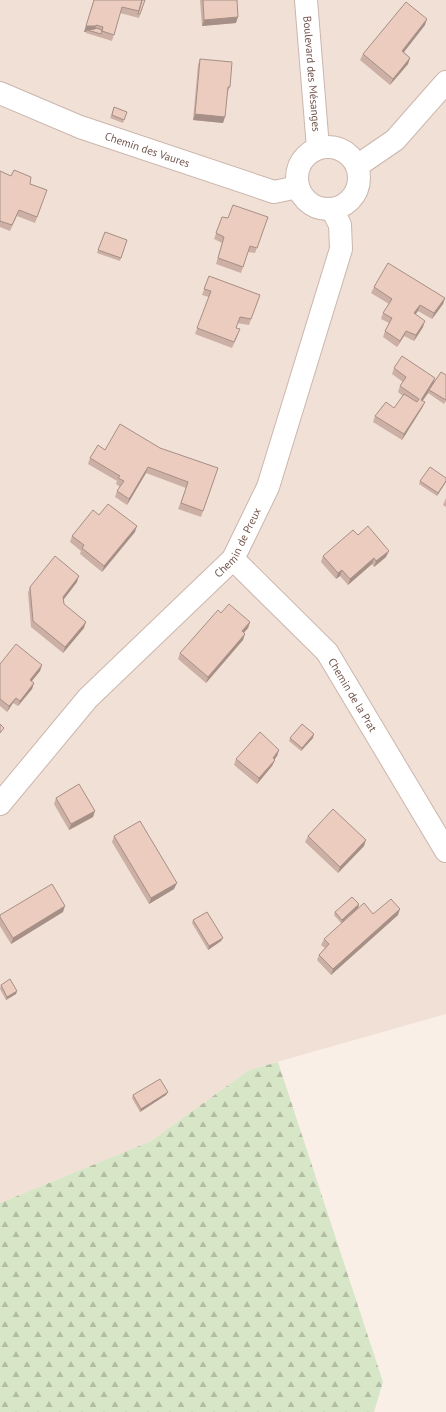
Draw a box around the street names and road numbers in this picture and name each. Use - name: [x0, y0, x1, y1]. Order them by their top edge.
- street label: Boulevard des Mésanges: [300, 15, 324, 132]
- street label: Chemin des Vaures: [103, 129, 192, 170]
- street label: Chemin de Preux: [211, 505, 264, 580]
- street label: Chemin de la Prat: [325, 655, 380, 734]

